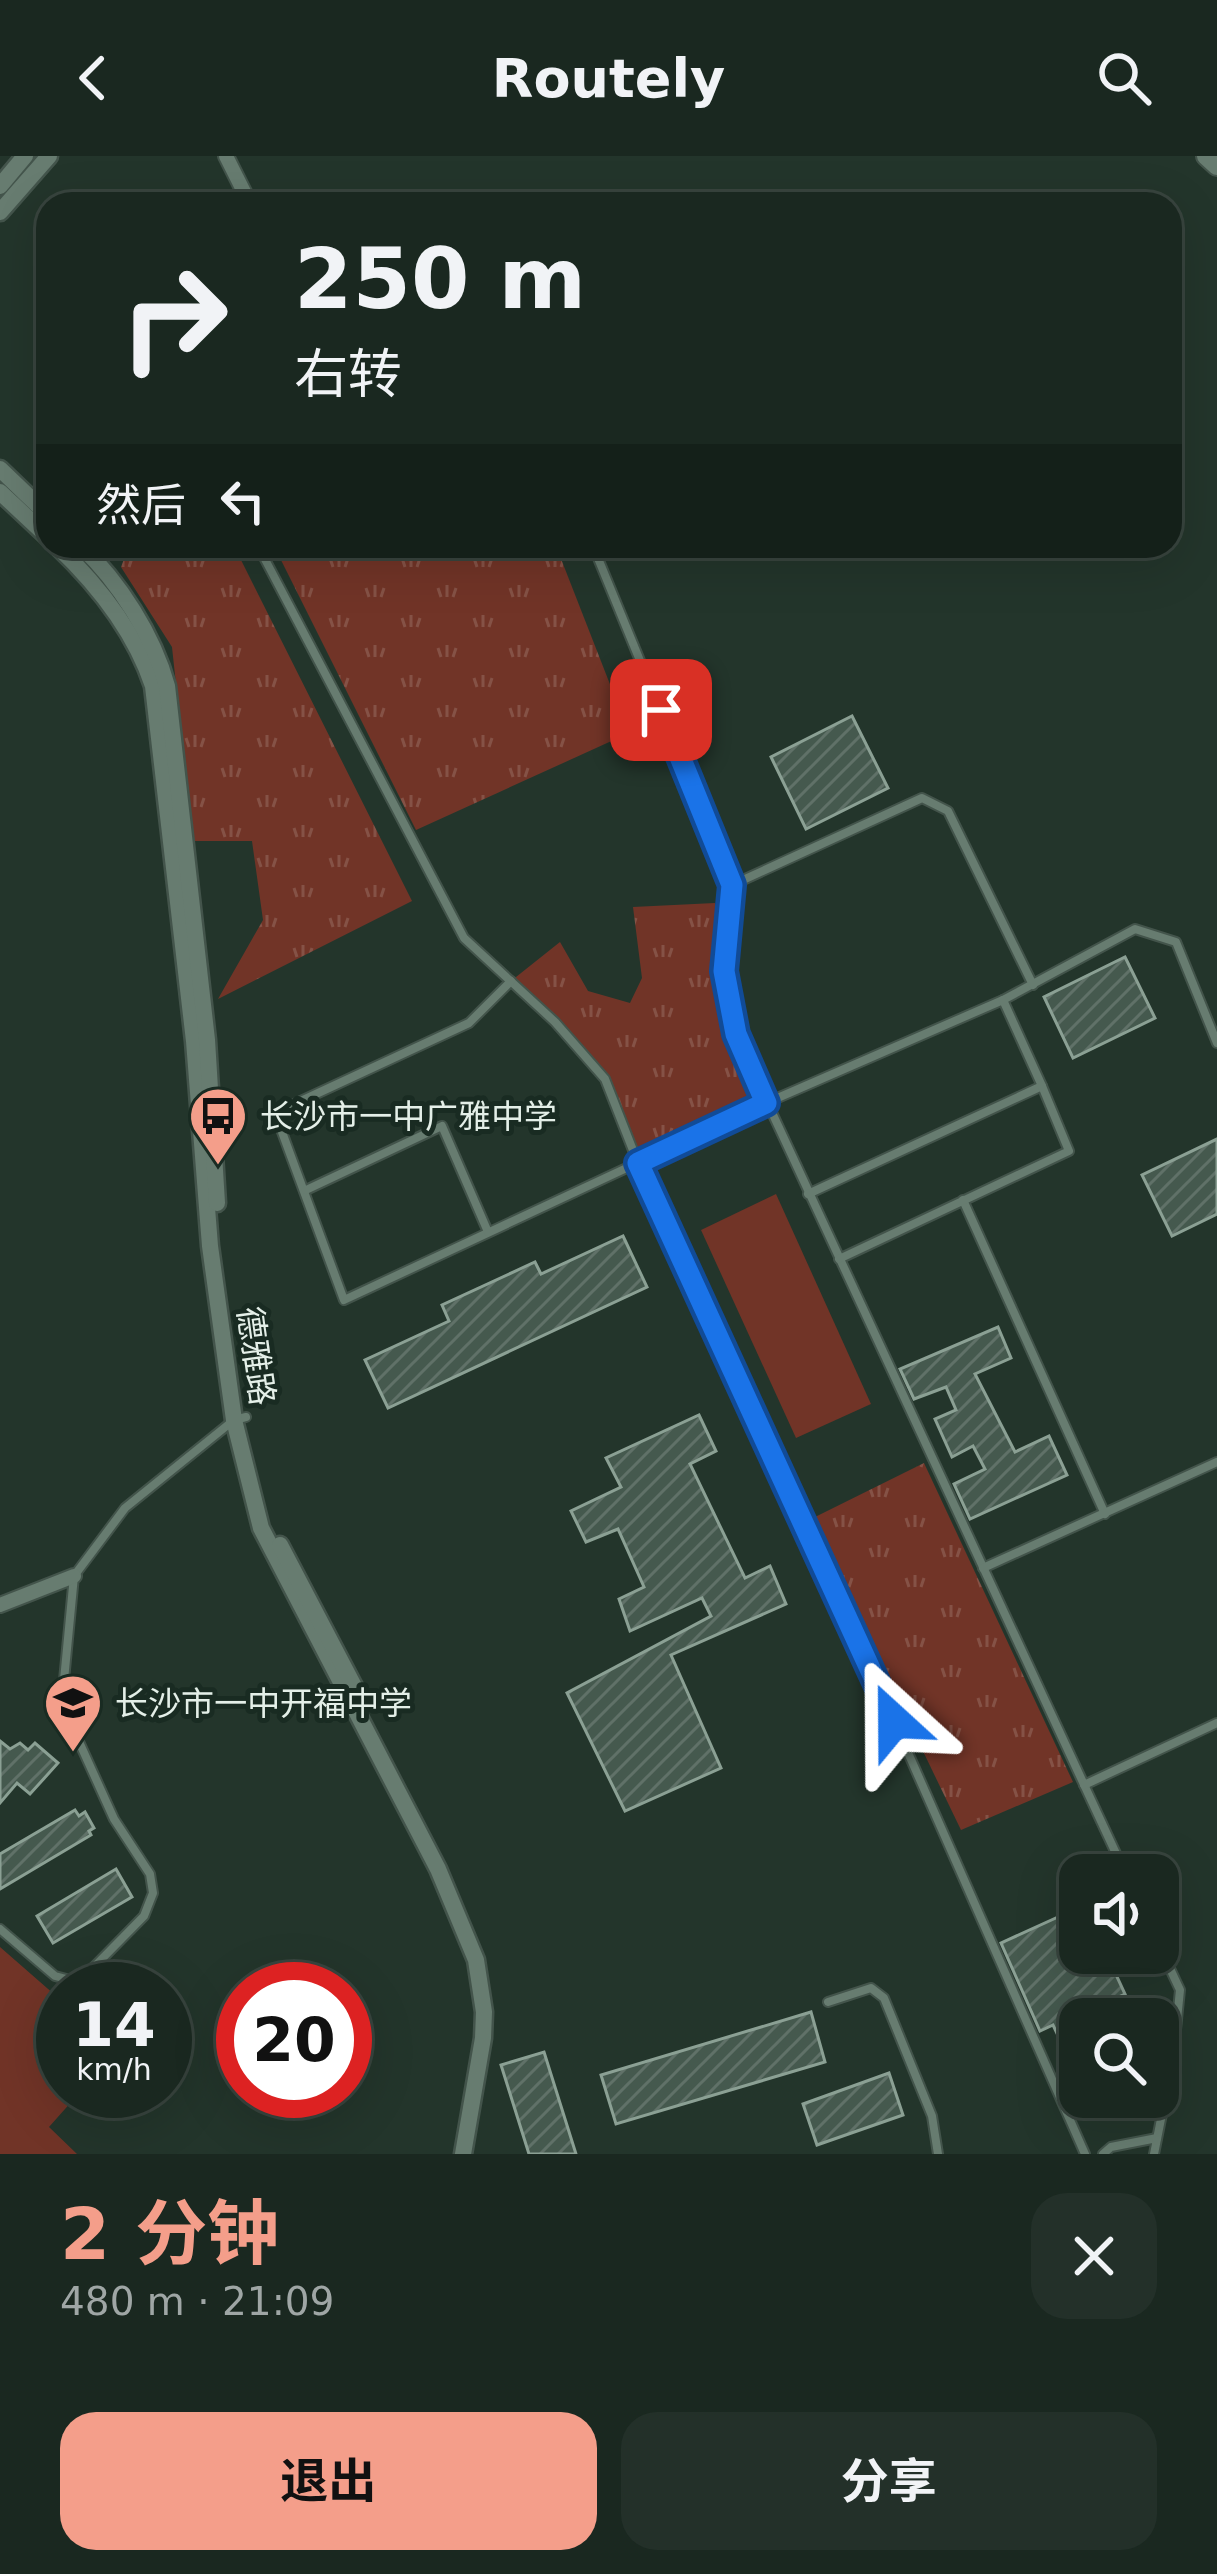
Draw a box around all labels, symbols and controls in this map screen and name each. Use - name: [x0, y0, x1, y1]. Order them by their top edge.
- icon: back: [60, 45, 126, 111]
- icon: search: [1091, 45, 1157, 111]
- text: Routely: [492, 47, 725, 110]
- text: 250 m: [294, 230, 586, 328]
- icon: right: [96, 240, 252, 396]
- text: 右转: [294, 343, 402, 406]
- icon: left: [210, 468, 276, 534]
- text: 然后: [96, 479, 186, 532]
- pin: [610, 659, 712, 761]
- icon: arrive: [628, 677, 694, 743]
- bus stop icon: 长沙市一中广雅中学: [187, 1085, 249, 1167]
- place label: 长沙市一中广雅中学: [260, 1097, 557, 1136]
- street label: 德雅路: [230, 1304, 282, 1408]
- position arrow: [831, 1658, 957, 1784]
- school or university icon: 长沙市一中开福中学: [42, 1672, 104, 1754]
- place label: 长沙市一中开福中学: [115, 1684, 412, 1723]
- map controls: [1059, 1854, 1179, 2118]
- button: sound: [1059, 1854, 1179, 1974]
- speed limit sign: 20: [216, 1962, 372, 2118]
- text: 14: [72, 1990, 156, 2060]
- button: search: [1059, 1998, 1179, 2118]
- text: km/h: [76, 2052, 152, 2087]
- text: 2 分钟: [60, 2192, 279, 2276]
- button: close: [1031, 2193, 1157, 2319]
- text: 480 m · 21:09: [60, 2279, 334, 2324]
- button: 退出: [60, 2412, 597, 2550]
- button: 分享: [621, 2412, 1157, 2550]

